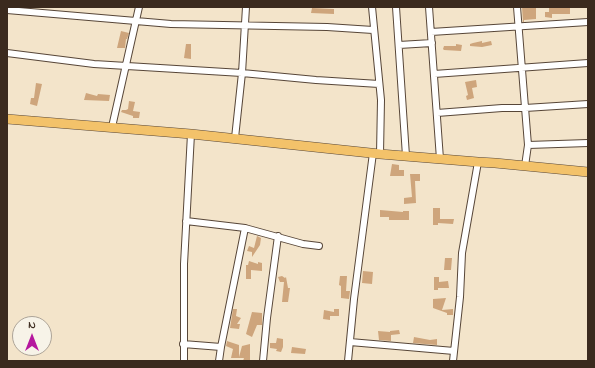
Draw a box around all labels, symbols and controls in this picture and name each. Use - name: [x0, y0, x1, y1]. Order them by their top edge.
- north arrow: [12, 316, 52, 356]
- text: N: [28, 317, 36, 333]

